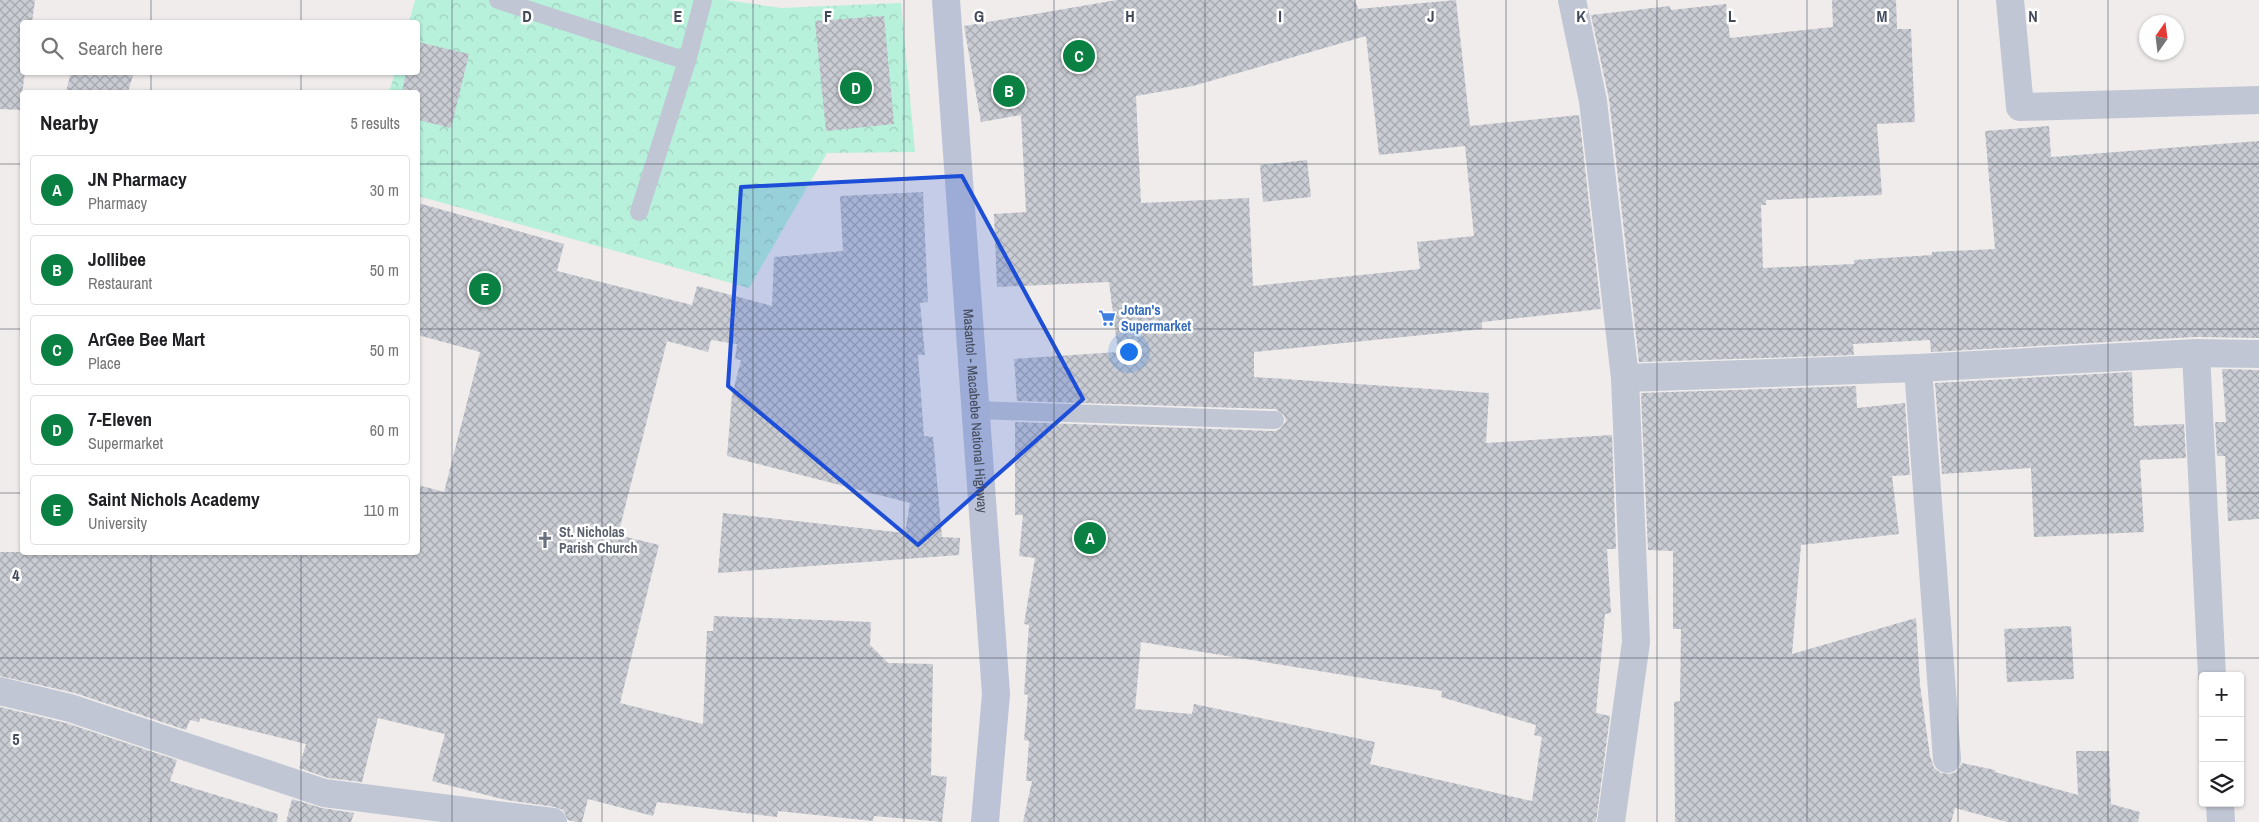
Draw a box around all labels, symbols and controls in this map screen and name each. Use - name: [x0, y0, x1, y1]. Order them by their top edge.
- text: D: [522, 5, 532, 27]
- text: E: [674, 5, 683, 27]
- text: F: [824, 5, 832, 27]
- text: G: [974, 5, 984, 27]
- text: H: [1125, 5, 1135, 27]
- text: I: [1278, 5, 1282, 27]
- text: J: [1427, 5, 1435, 27]
- text: K: [1576, 5, 1586, 27]
- text: L: [1728, 5, 1736, 27]
- text: M: [1877, 5, 1888, 27]
- text: N: [2028, 5, 2038, 27]
- north arrow: [2139, 15, 2184, 60]
- search box: [20, 20, 420, 75]
- icon: search: [38, 34, 66, 62]
- text: Search here: [78, 35, 163, 61]
- pin: C: [1063, 37, 1095, 75]
- pin: D: [840, 69, 872, 107]
- pin: B: [993, 72, 1025, 110]
- text: Nearby: [40, 108, 98, 137]
- text: 5 results: [350, 112, 400, 134]
- text: JN Pharmacy: [88, 166, 187, 192]
- text: A: [52, 179, 62, 201]
- text: 30 m: [370, 179, 399, 201]
- text: Pharmacy: [88, 192, 147, 214]
- text: Jollibee: [88, 246, 146, 272]
- text: B: [52, 259, 62, 281]
- text: 50 m: [370, 259, 399, 281]
- pin: E: [469, 270, 501, 308]
- text: Restaurant: [88, 272, 152, 294]
- place label: Jotan's Supermarket: [1121, 301, 1191, 335]
- street label: Masantol - Macabebe National Highway: [959, 308, 992, 514]
- supermarket icon: Jotan's Supermarket: [1097, 308, 1117, 328]
- text: ArGee Bee Mart: [88, 326, 205, 352]
- text: C: [52, 339, 62, 361]
- text: 50 m: [370, 339, 399, 361]
- your location: [1116, 339, 1142, 365]
- text: Place: [88, 352, 121, 374]
- text: 7-Eleven: [88, 406, 152, 432]
- text: D: [52, 419, 62, 441]
- text: 60 m: [370, 419, 399, 441]
- text: Supermarket: [88, 432, 163, 454]
- text: Saint Nichols Academy: [88, 486, 260, 512]
- text: E: [53, 499, 61, 521]
- text: 110 m: [363, 499, 399, 521]
- text: University: [88, 512, 147, 534]
- pin: A: [1074, 519, 1106, 557]
- place label: St. Nicholas Parish Church: [559, 523, 637, 557]
- church icon: St. Nicholas Parish Church: [535, 530, 555, 550]
- text: 4: [12, 564, 20, 586]
- map controls: [2199, 672, 2244, 807]
- button: +: [2199, 672, 2244, 717]
- button: −: [2199, 717, 2244, 762]
- text: 5: [12, 728, 20, 750]
- button: layers: [2199, 762, 2244, 807]

